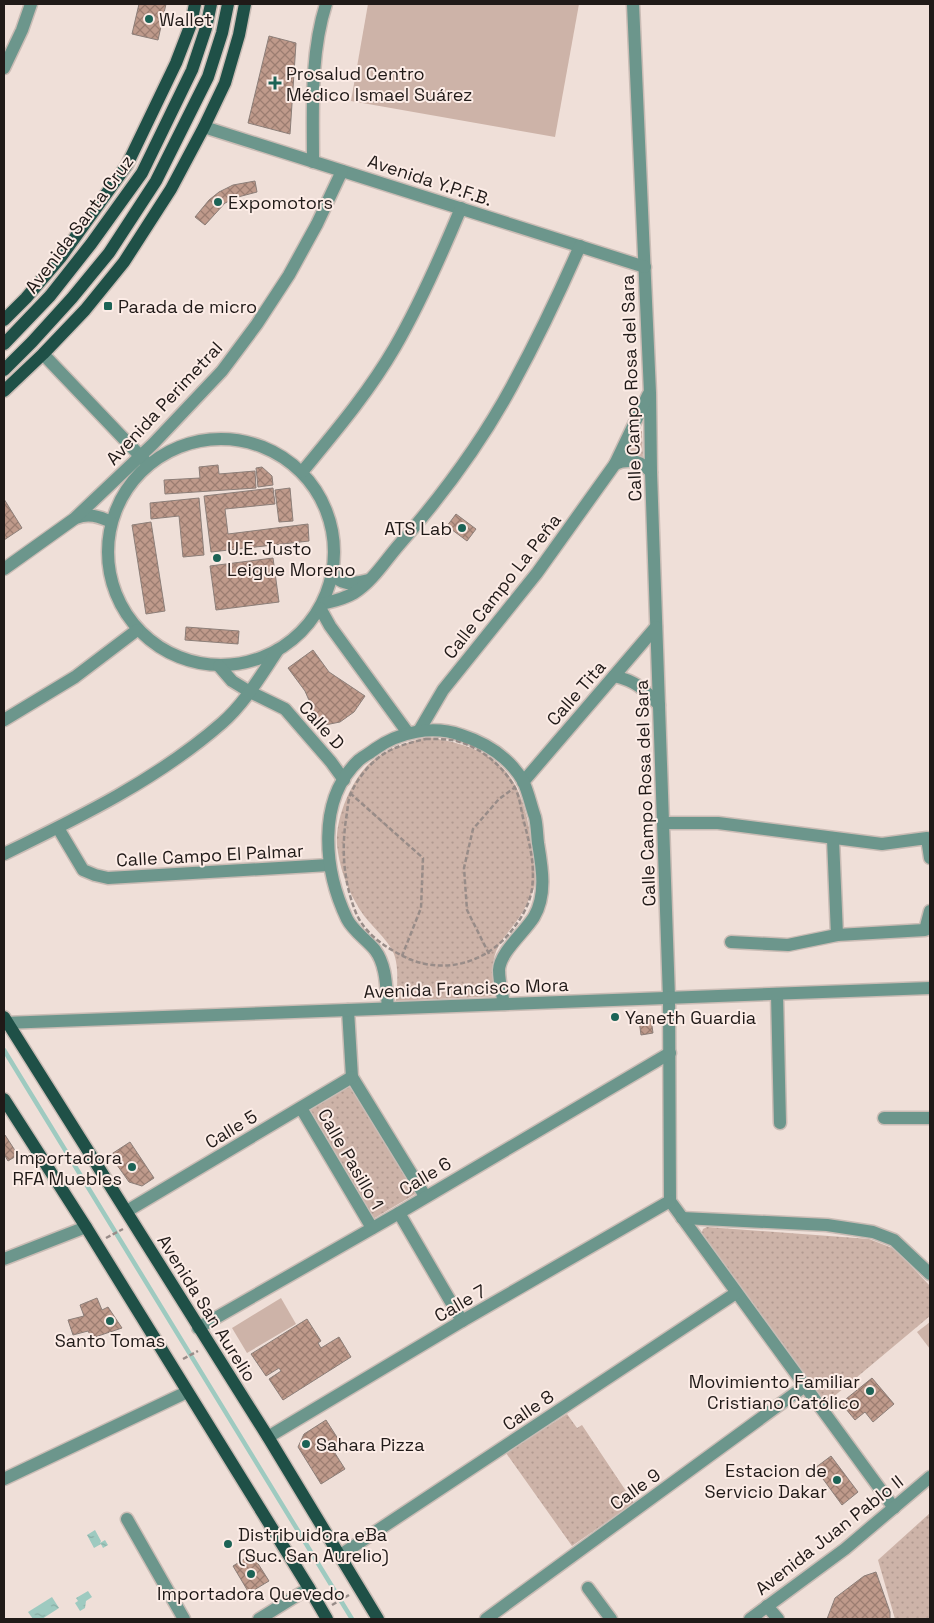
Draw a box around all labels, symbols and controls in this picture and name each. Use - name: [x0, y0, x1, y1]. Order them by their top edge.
- place label: Wallet: [159, 8, 212, 31]
- marker: Wallet: [143, 13, 155, 25]
- place label: Prosalud Centro Médico Ismael Suárez: [286, 62, 472, 106]
- marker: Prosalud Centro Médico Ismael Suárez: [268, 76, 282, 90]
- street label: Avenida Y.P.F.B.: [365, 149, 495, 211]
- street label: Avenida Santa Cruz: [20, 150, 138, 298]
- place label: Expomotors: [228, 191, 333, 214]
- marker: Expomotors: [212, 196, 224, 208]
- street label: Calle Campo Rosa del Sara: [616, 274, 646, 502]
- place label: Parada de micro: [118, 295, 257, 318]
- marker: Parada de micro: [102, 300, 114, 312]
- street label: Avenida Perimetral: [101, 336, 227, 470]
- street label: Calle Campo La Peña: [438, 509, 566, 663]
- place label: ATS Lab: [384, 517, 452, 540]
- marker: ATS Lab: [456, 522, 468, 534]
- place label: U.E. Justo Leigue Moreno: [227, 537, 356, 581]
- marker: U.E. Justo Leigue Moreno: [211, 552, 223, 564]
- street label: Calle Tita: [541, 656, 611, 730]
- street label: Calle Campo Rosa del Sara: [630, 679, 660, 907]
- street label: Calle D: [294, 696, 350, 754]
- street label: Calle Campo El Palmar: [116, 839, 305, 871]
- street label: Avenida Francisco Mora: [363, 973, 569, 1003]
- place label: Yaneth Guardia: [625, 1006, 756, 1029]
- marker: Yaneth Guardia: [609, 1011, 621, 1023]
- street label: Calle Pasillo 1: [313, 1104, 389, 1214]
- street label: Calle 5: [201, 1105, 261, 1153]
- place label: Importadora RFA Muebles: [13, 1146, 122, 1190]
- street label: Calle 6: [395, 1151, 455, 1201]
- marker: Importadora RFA Muebles: [126, 1161, 138, 1173]
- street label: Avenida San Aurelio: [152, 1230, 262, 1386]
- street label: Calle 7: [430, 1279, 490, 1327]
- marker: Santo Tomas: [104, 1315, 116, 1327]
- place label: Santo Tomas: [55, 1329, 165, 1352]
- place label: Movimiento Familiar Cristiano Católico: [689, 1370, 860, 1414]
- street label: Calle 8: [498, 1384, 558, 1436]
- marker: Movimiento Familiar Cristiano Católico: [864, 1385, 876, 1397]
- place label: Sahara Pizza: [316, 1433, 425, 1456]
- marker: Sahara Pizza: [300, 1438, 312, 1450]
- place label: Estacion de Servicio Dakar: [705, 1459, 827, 1503]
- street label: Calle 9: [605, 1463, 665, 1515]
- street label: Avenida Juan Pablo II: [750, 1470, 908, 1600]
- marker: Estacion de Servicio Dakar: [831, 1474, 843, 1486]
- place label: Distribuidora eBa (Suc. San Aurelio): [238, 1523, 389, 1567]
- marker: Distribuidora eBa (Suc. San Aurelio): [222, 1538, 234, 1550]
- marker: Importadora Quevedo: [245, 1568, 257, 1580]
- place label: Importadora Quevedo: [157, 1582, 345, 1605]

